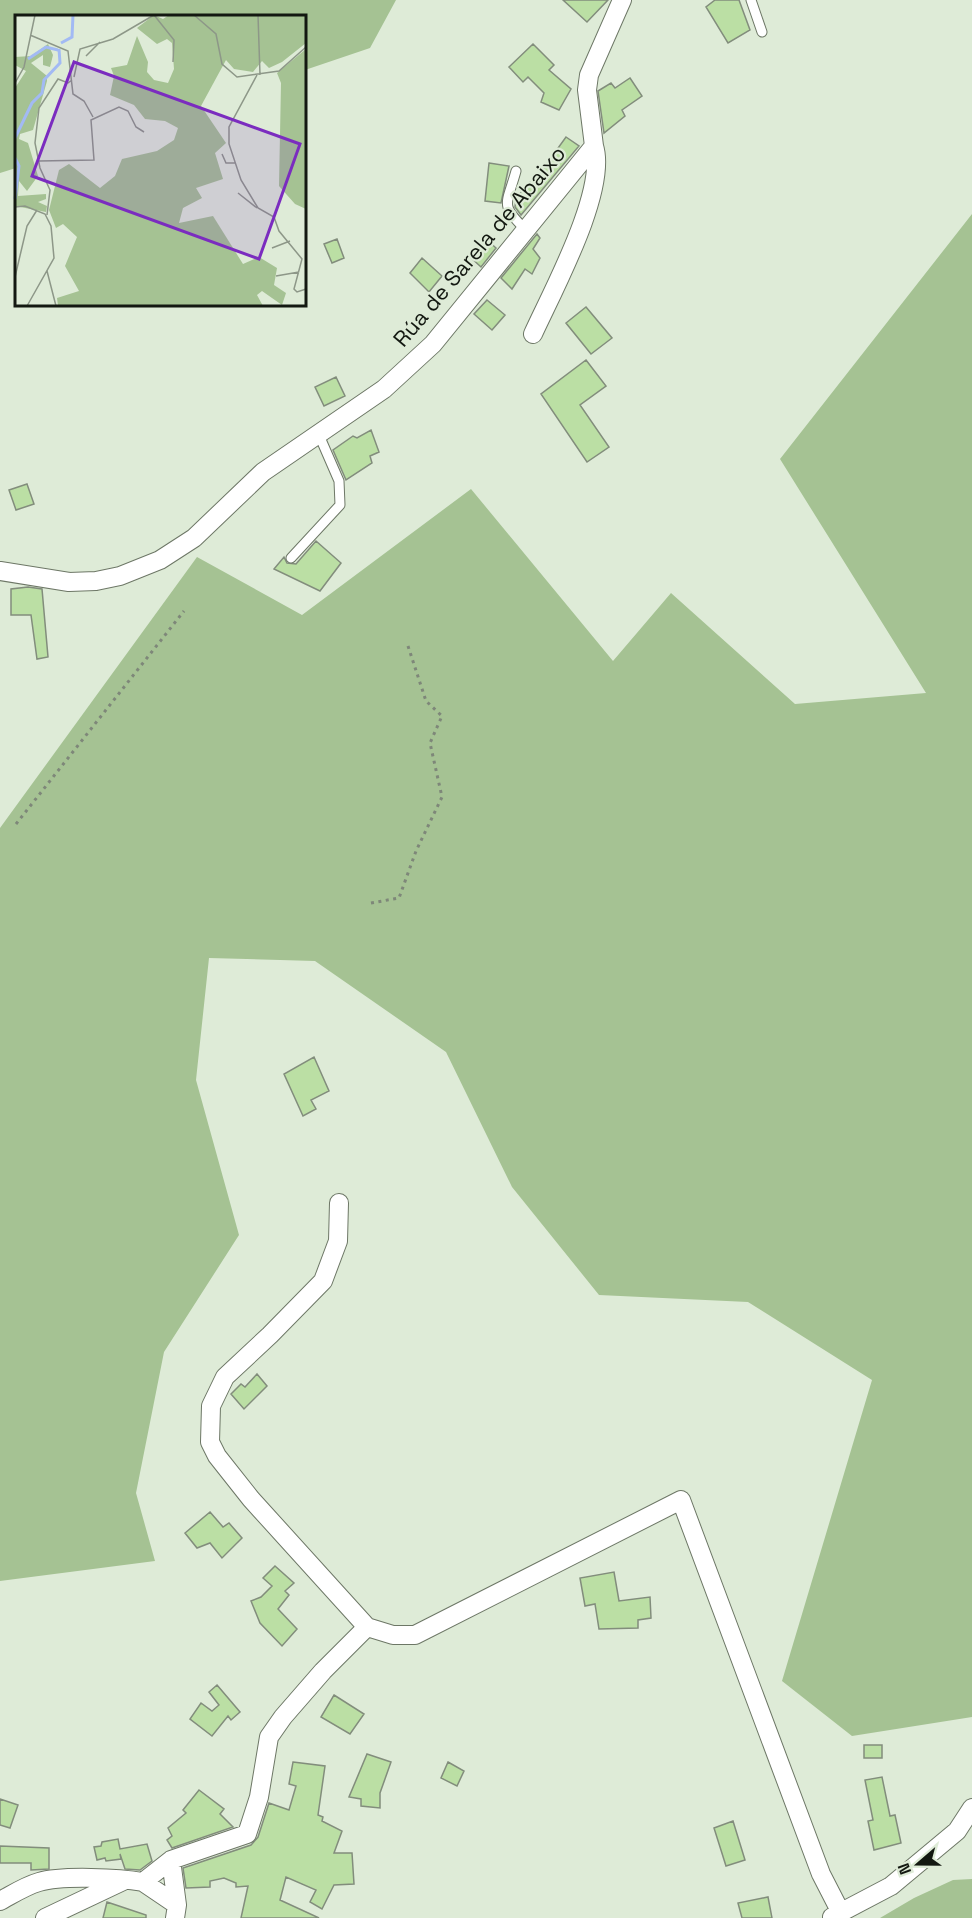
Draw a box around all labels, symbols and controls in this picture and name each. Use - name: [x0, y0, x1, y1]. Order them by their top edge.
- inset map: [15, 15, 306, 306]
- street label: Rúa de Sarela de Abaixo: [387, 140, 571, 352]
- north arrow: [888, 1834, 948, 1894]
- text: N: [893, 1860, 916, 1878]

